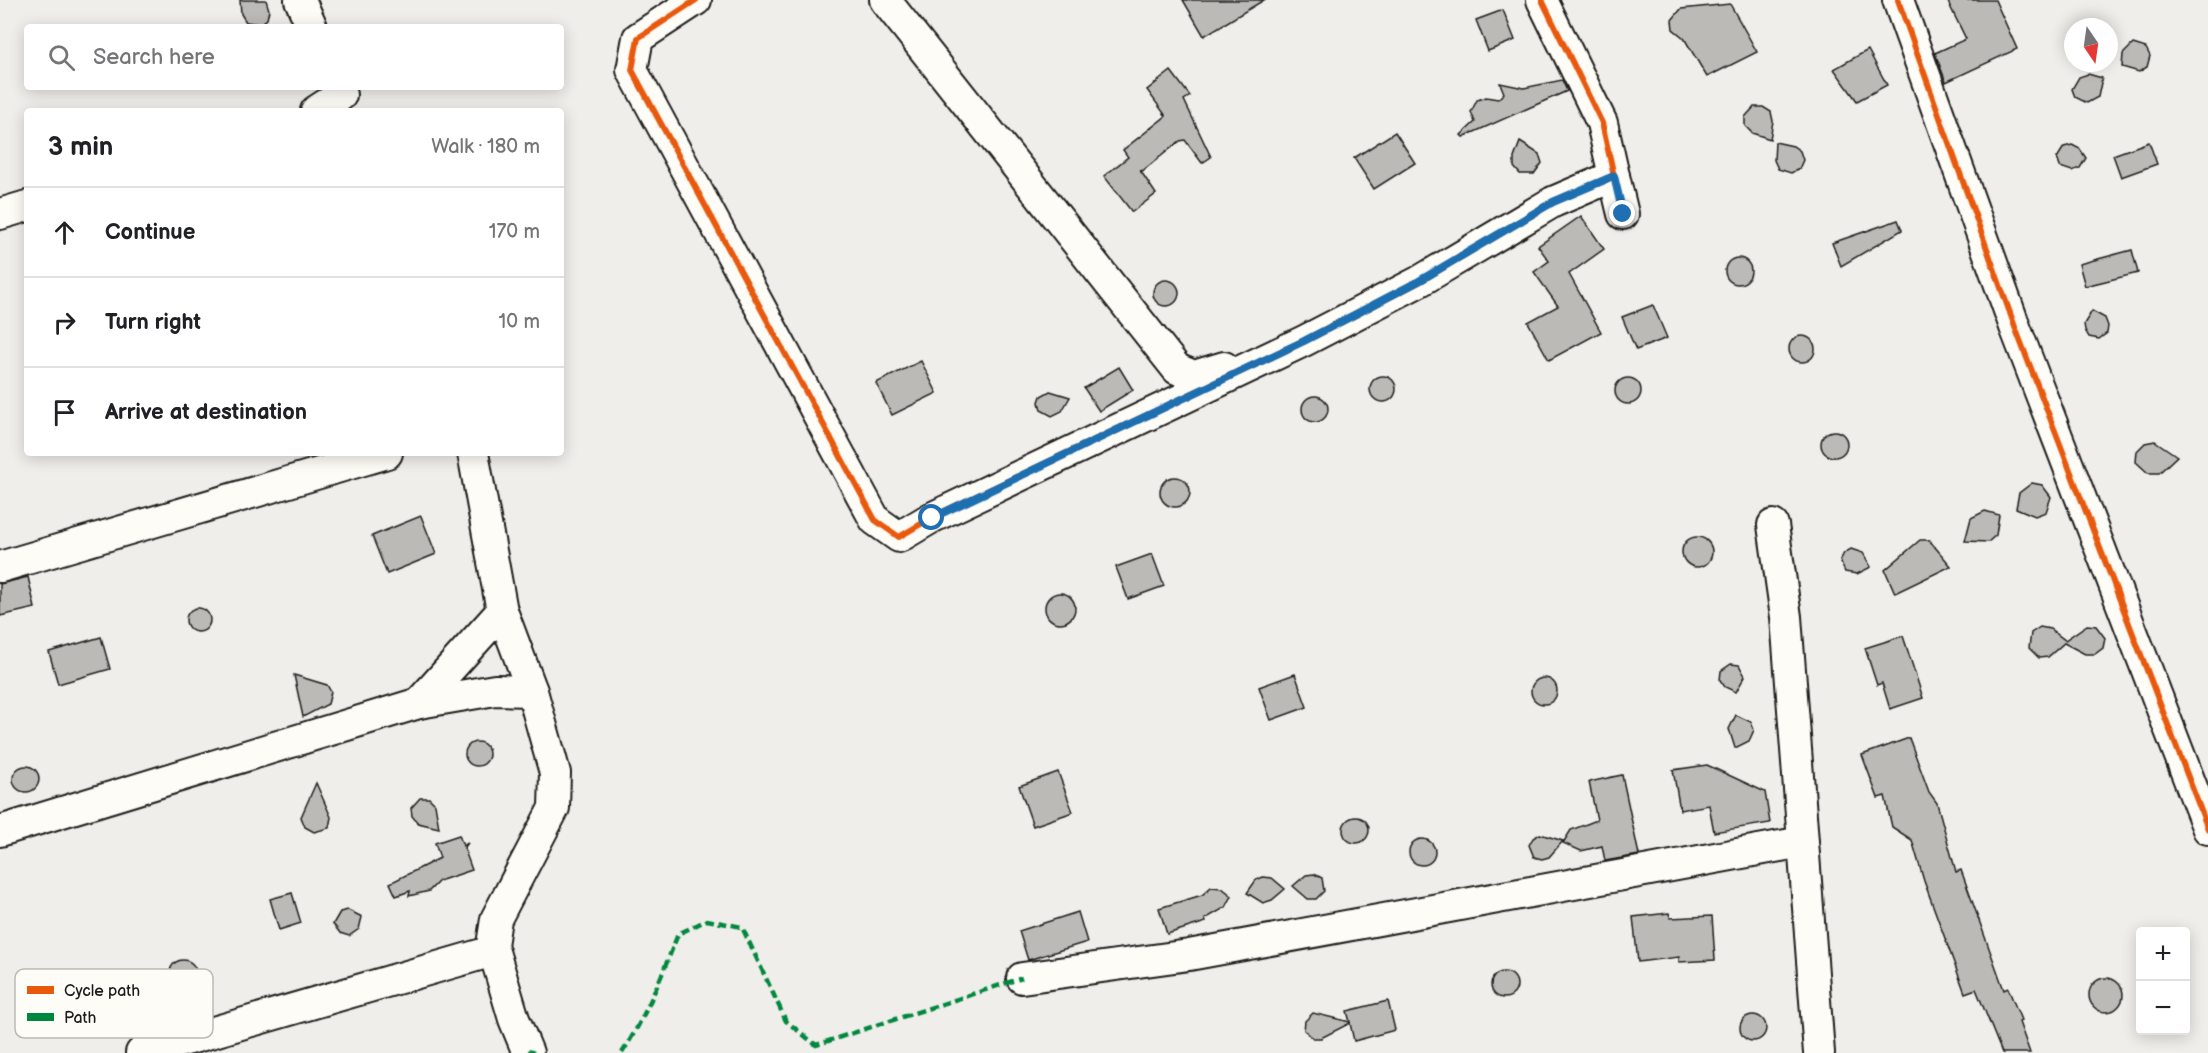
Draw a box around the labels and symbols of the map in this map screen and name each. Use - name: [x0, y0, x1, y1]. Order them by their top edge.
- north arrow: [2064, 18, 2118, 72]
- route end: [1609, 200, 1635, 226]
- route start: [918, 504, 944, 530]
- legend: [15, 969, 213, 1038]
- text: Cycle path: [64, 982, 140, 1001]
- text: Path: [64, 1009, 96, 1028]

